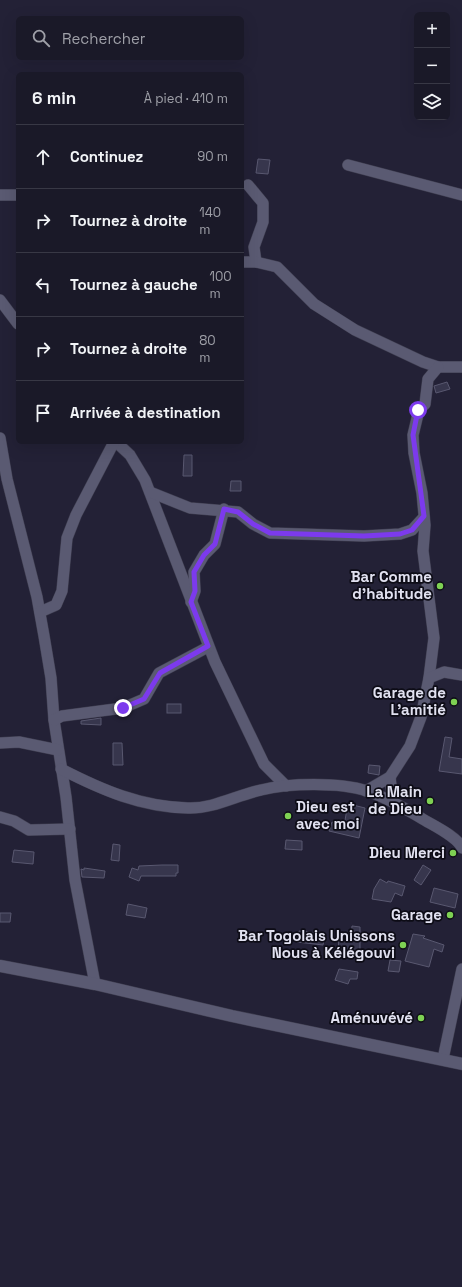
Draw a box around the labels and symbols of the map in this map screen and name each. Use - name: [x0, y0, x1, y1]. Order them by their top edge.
- route start: [409, 401, 427, 419]
- place label: Bar Comme d'habitude: [351, 567, 432, 603]
- marker: Bar Comme d'habitude: [435, 581, 445, 591]
- place label: Garage de L'amitié: [373, 683, 446, 719]
- marker: Garage de L'amitié: [449, 697, 459, 707]
- route end: [114, 699, 132, 717]
- place label: La Main de Dieu: [366, 782, 422, 818]
- marker: La Main de Dieu: [425, 796, 435, 806]
- place label: Dieu est avec moi: [296, 797, 360, 833]
- marker: Dieu est avec moi: [283, 811, 293, 821]
- place label: Dieu Merci: [369, 843, 445, 862]
- marker: Dieu Merci: [448, 848, 458, 858]
- place label: Garage: [391, 905, 442, 924]
- marker: Garage: [445, 910, 455, 920]
- place label: Bar Togolais Unissons Nous à Kélégouvi: [238, 926, 395, 962]
- marker: Bar Togolais Unissons Nous à Kélégouvi: [398, 940, 408, 950]
- place label: Aménuvévé: [331, 1008, 413, 1027]
- marker: Aménuvévé: [416, 1013, 426, 1023]

